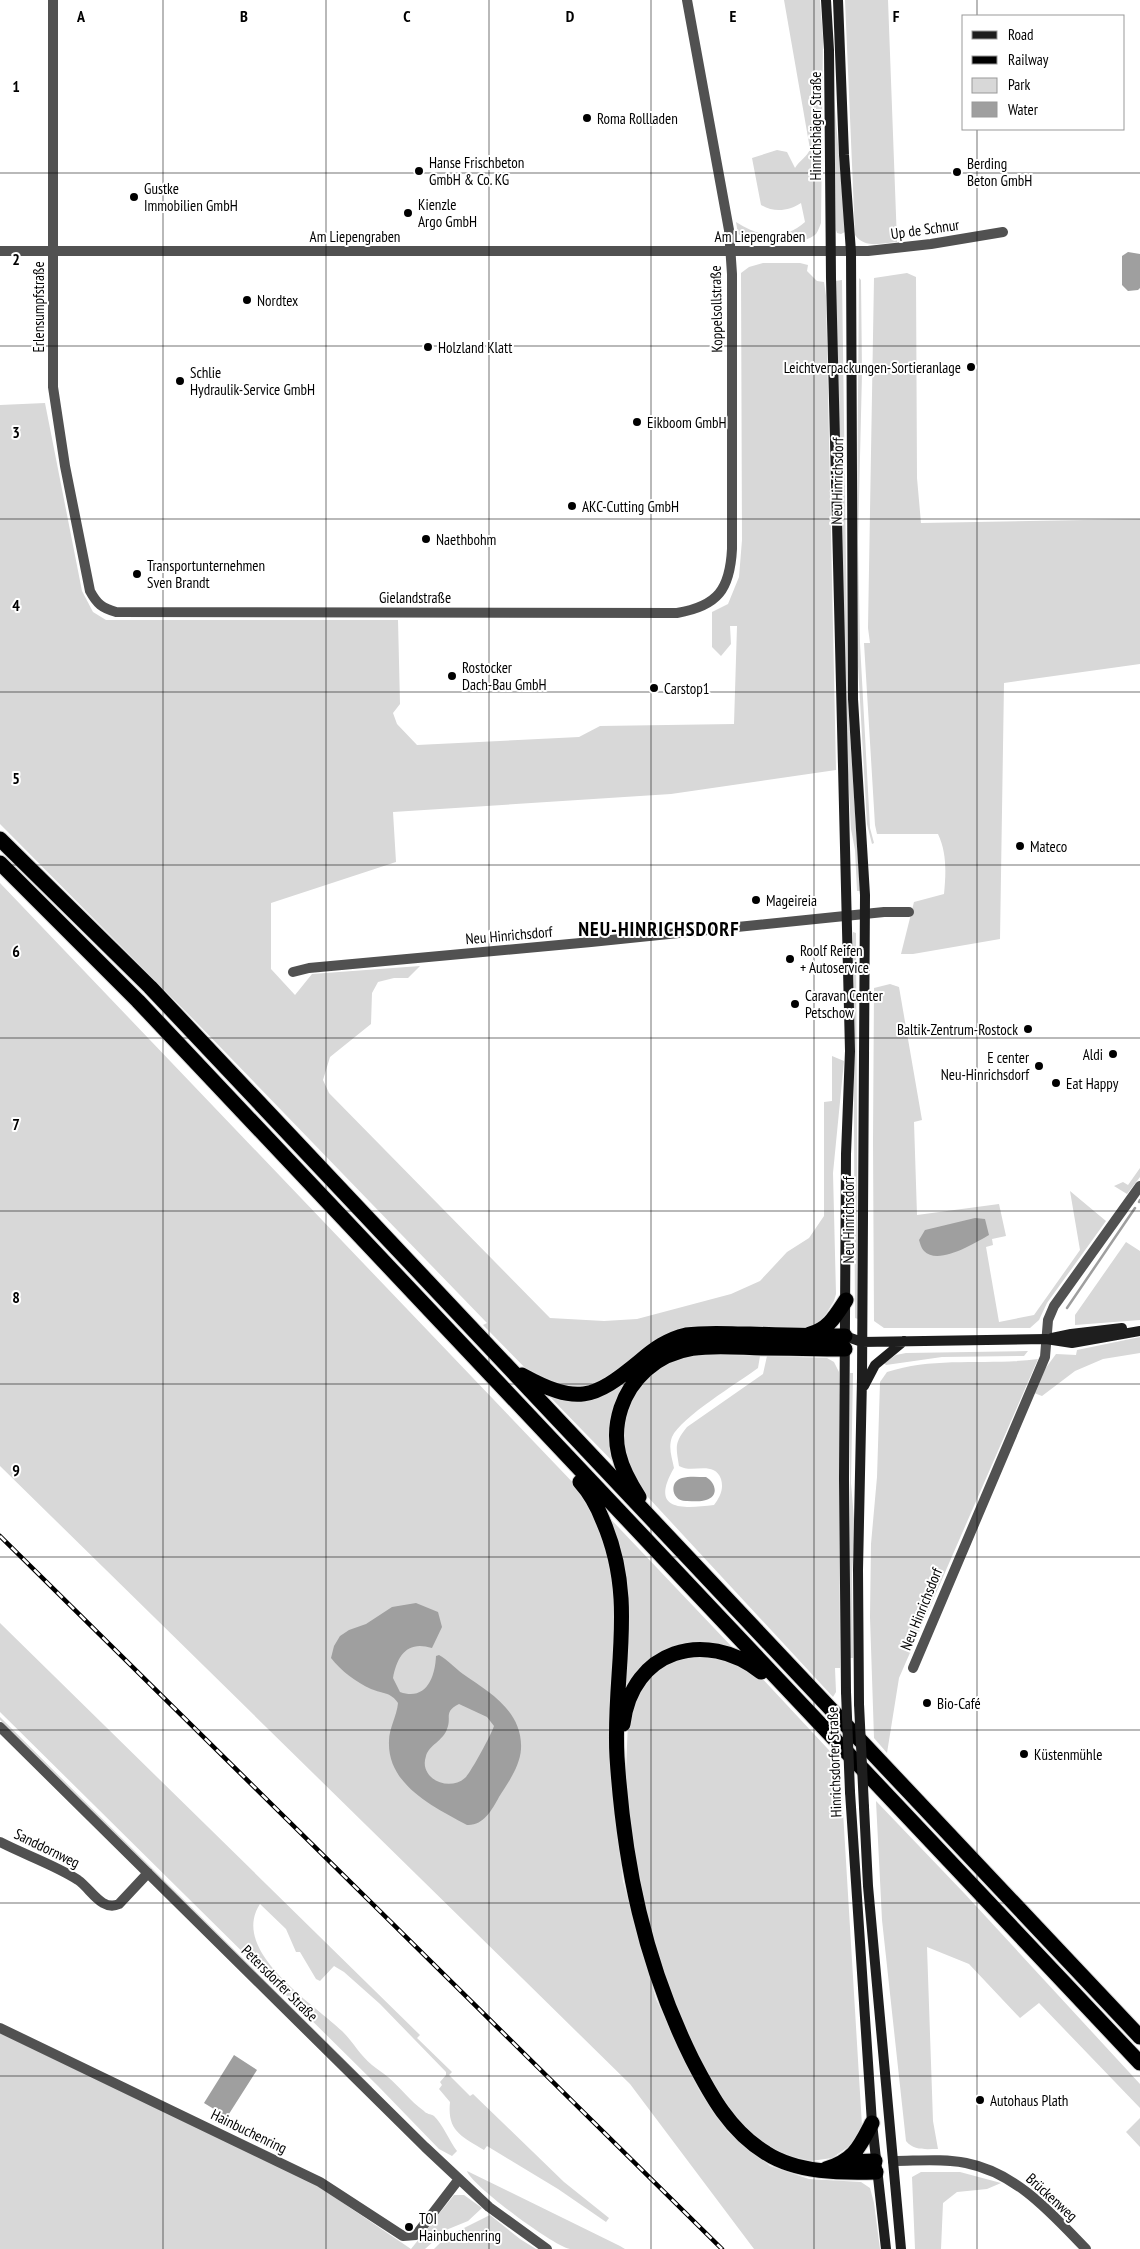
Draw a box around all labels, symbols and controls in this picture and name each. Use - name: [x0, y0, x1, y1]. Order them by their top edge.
- text: A: [76, 6, 86, 26]
- text: B: [240, 6, 248, 26]
- text: C: [403, 6, 411, 26]
- text: D: [566, 6, 575, 26]
- text: E: [730, 6, 737, 26]
- text: F: [893, 6, 900, 26]
- legend: [962, 15, 1125, 130]
- text: Road: [1008, 25, 1034, 44]
- text: Railway: [1008, 50, 1049, 69]
- street label: Hinrichshäger Straße: [806, 72, 825, 181]
- text: Park: [1008, 75, 1030, 94]
- text: 1: [12, 76, 20, 96]
- text: Water: [1008, 100, 1039, 119]
- place label: Roma Rollladen: [597, 109, 678, 128]
- marker: Roma Rollladen: [581, 112, 593, 124]
- place label: Hanse Frischbeton GmbH & Co. KG: [429, 153, 524, 189]
- place label: Berding Beton GmbH: [967, 154, 1032, 190]
- marker: Hanse Frischbeton GmbH & Co. KG: [413, 165, 425, 177]
- marker: Berding Beton GmbH: [951, 166, 963, 178]
- place label: Gustke Immobilien GmbH: [144, 179, 238, 215]
- marker: Gustke Immobilien GmbH: [128, 191, 140, 203]
- place label: Kienzle Argo GmbH: [418, 195, 477, 231]
- marker: Kienzle Argo GmbH: [402, 207, 414, 219]
- street label: Up de Schnur: [890, 215, 961, 243]
- street label: Am Liepengraben: [310, 227, 400, 246]
- street label: Am Liepengraben: [715, 227, 805, 246]
- text: 2: [12, 249, 20, 269]
- street label: Erlensumpfstraße: [29, 261, 48, 353]
- street label: Koppelsollstraße: [706, 265, 726, 353]
- place label: Nordtex: [257, 291, 298, 310]
- marker: Nordtex: [241, 294, 253, 306]
- place label: Holzland Klatt: [438, 338, 512, 357]
- marker: Holzland Klatt: [422, 341, 434, 353]
- place label: Leichtverpackungen-Sortieranlage: [784, 358, 961, 377]
- marker: Leichtverpackungen-Sortieranlage: [965, 361, 977, 373]
- place label: Schlie Hydraulik-Service GmbH: [190, 363, 315, 399]
- marker: Schlie Hydraulik-Service GmbH: [174, 375, 186, 387]
- place label: Eikboom GmbH: [647, 413, 727, 432]
- marker: Eikboom GmbH: [631, 416, 643, 428]
- text: 3: [12, 422, 20, 442]
- street label: Neu Hinrichsdorf: [827, 436, 847, 525]
- place label: AKC-Cutting GmbH: [582, 497, 679, 516]
- marker: AKC-Cutting GmbH: [566, 500, 578, 512]
- place label: Naethbohm: [436, 530, 496, 549]
- marker: Naethbohm: [420, 533, 432, 545]
- place label: Transportunternehmen Sven Brandt: [147, 556, 265, 592]
- marker: Transportunternehmen Sven Brandt: [131, 568, 143, 580]
- street label: Gielandstraße: [379, 588, 451, 607]
- text: 4: [12, 595, 20, 615]
- place label: Rostocker Dach-Bau GmbH: [462, 658, 547, 694]
- marker: Rostocker Dach-Bau GmbH: [446, 670, 458, 682]
- place label: Carstop1: [664, 679, 710, 698]
- marker: Carstop1: [648, 682, 660, 694]
- text: 5: [12, 768, 20, 788]
- place label: Mateco: [1030, 837, 1067, 856]
- marker: Mateco: [1014, 840, 1026, 852]
- place label: Mageireia: [766, 891, 817, 910]
- marker: Mageireia: [750, 894, 762, 906]
- district label: NEU-HINRICHSDORF: [578, 916, 740, 942]
- street label: Neu Hinrichsdorf: [465, 922, 554, 948]
- text: 6: [12, 941, 20, 961]
- place label: Roolf Reifen + Autoservice: [800, 941, 869, 977]
- marker: Roolf Reifen + Autoservice: [784, 953, 796, 965]
- place label: Caravan Center Petschow: [805, 986, 884, 1022]
- marker: Caravan Center Petschow: [789, 998, 801, 1010]
- place label: Baltik-Zentrum-Rostock: [897, 1020, 1018, 1039]
- marker: Baltik-Zentrum-Rostock: [1022, 1023, 1034, 1035]
- place label: Aldi: [1083, 1045, 1103, 1064]
- place label: E center Neu-Hinrichsdorf: [941, 1048, 1030, 1084]
- marker: Aldi: [1107, 1048, 1119, 1060]
- marker: E center Neu-Hinrichsdorf: [1033, 1060, 1045, 1072]
- place label: Eat Happy: [1066, 1074, 1119, 1093]
- marker: Eat Happy: [1050, 1077, 1062, 1089]
- text: 7: [12, 1114, 20, 1134]
- street label: Neu Hinrichsdorf: [839, 1175, 858, 1264]
- text: 8: [12, 1287, 20, 1307]
- text: 9: [12, 1460, 20, 1480]
- street label: Neu Hinrichsdorf: [896, 1564, 947, 1653]
- place label: Bio-Café: [937, 1694, 981, 1713]
- marker: Bio-Café: [921, 1697, 933, 1709]
- street label: Hinrichsdorfer Straße: [823, 1706, 845, 1818]
- place label: Küstenmühle: [1034, 1745, 1102, 1764]
- marker: Küstenmühle: [1018, 1748, 1030, 1760]
- street label: Sanddornweg: [11, 1824, 83, 1872]
- street label: Petersdorfer Straße: [238, 1941, 322, 2025]
- place label: Autohaus Plath: [990, 2091, 1068, 2110]
- marker: Autohaus Plath: [974, 2094, 986, 2106]
- street label: Hainbuchenring: [208, 2104, 290, 2158]
- street label: Brückenweg: [1022, 2169, 1082, 2225]
- place label: TOI Hainbuchenring: [419, 2209, 501, 2245]
- marker: TOI Hainbuchenring: [403, 2221, 415, 2233]

